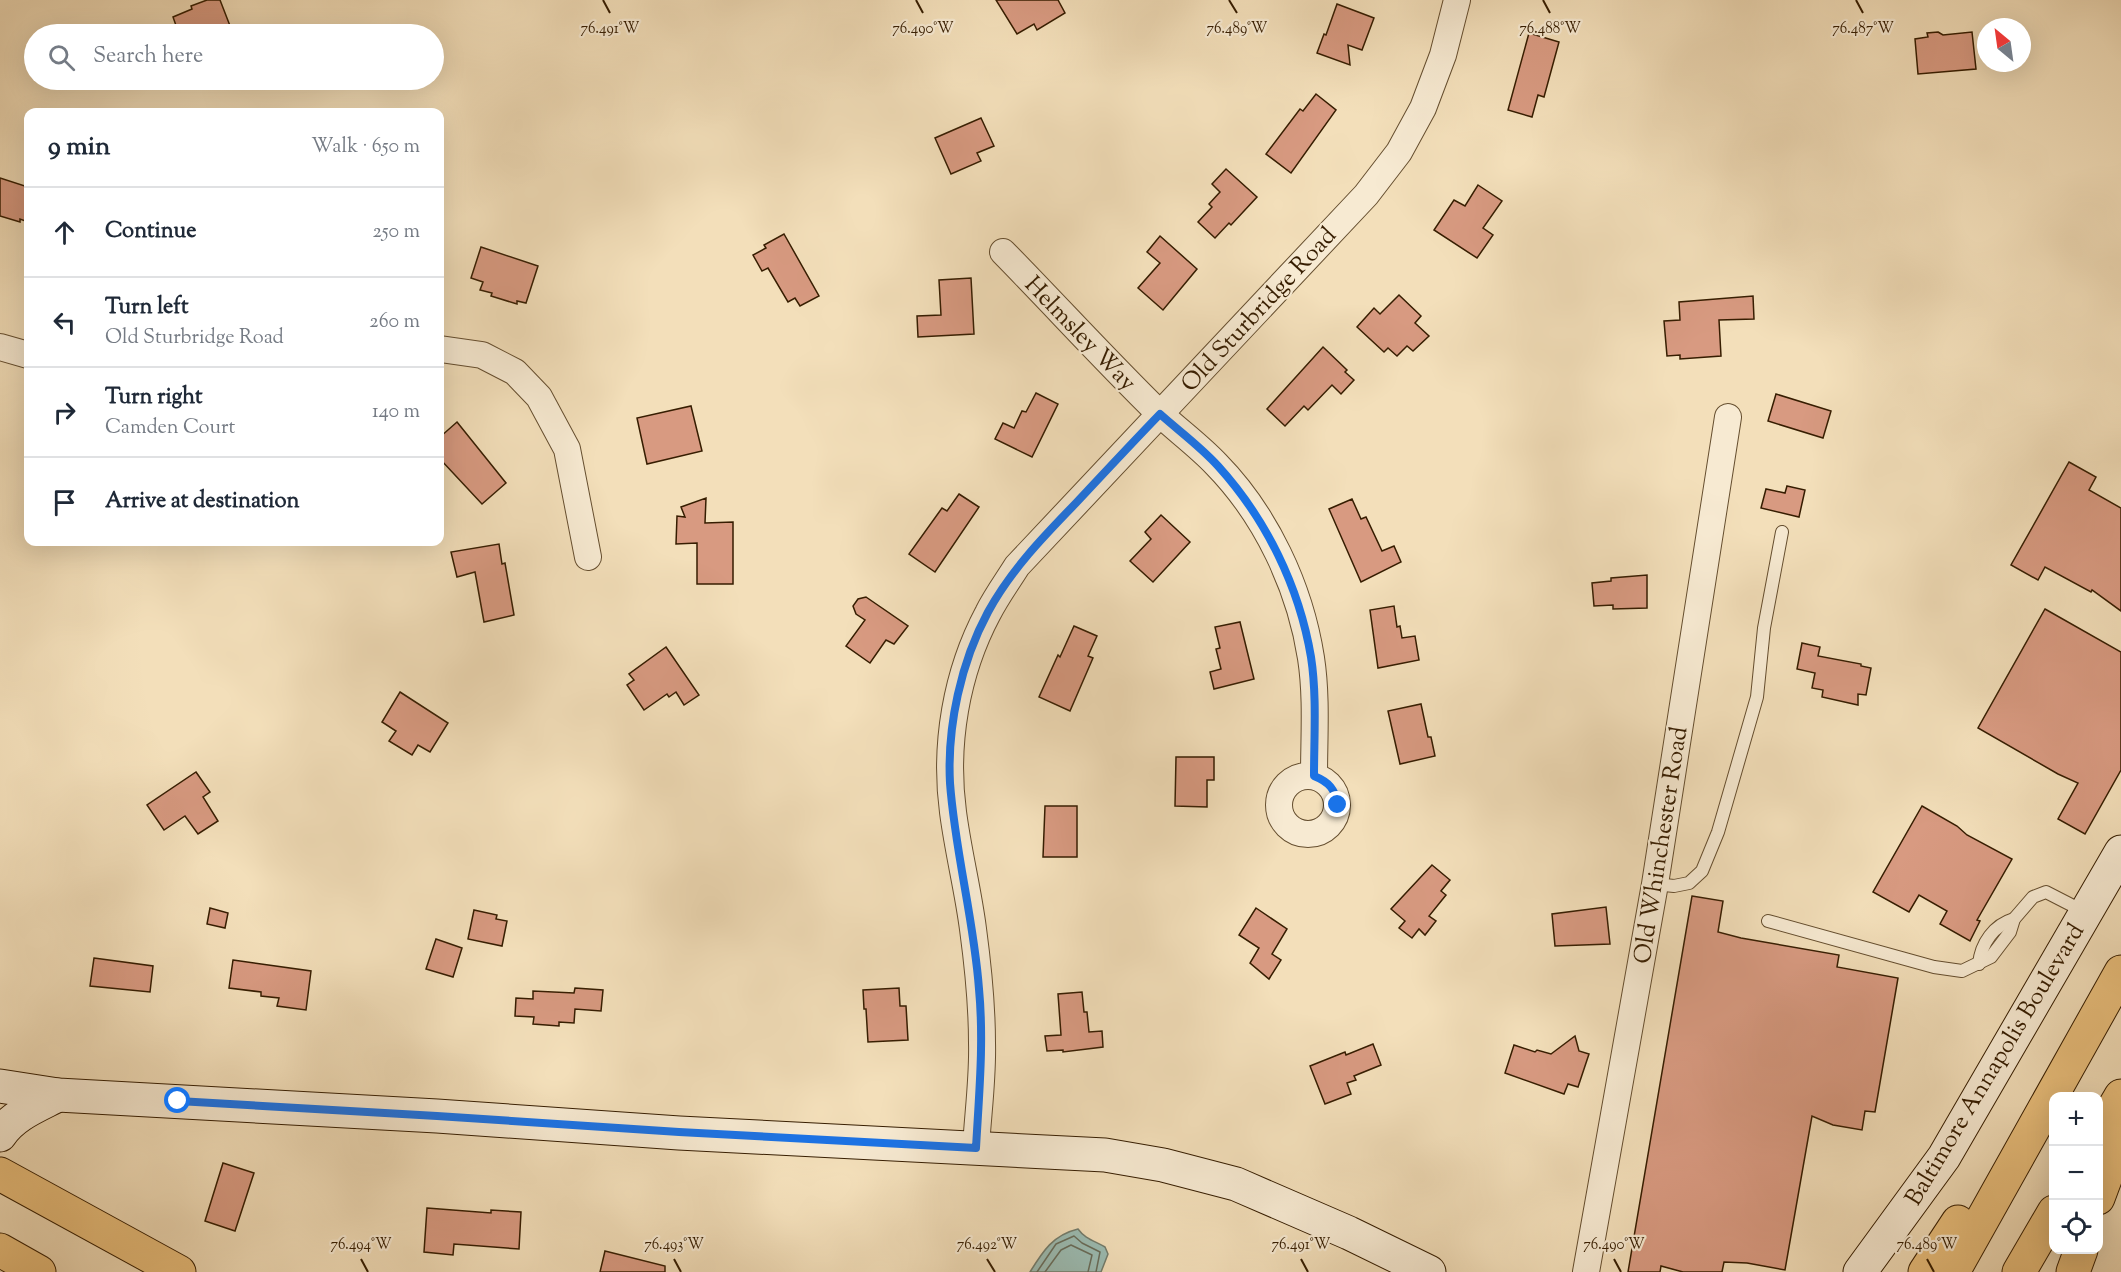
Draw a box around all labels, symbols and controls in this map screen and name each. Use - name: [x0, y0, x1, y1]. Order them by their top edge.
- north arrow: [1977, 18, 2031, 72]
- text: 76.491°W: [581, 19, 640, 40]
- text: 76.490°W: [892, 19, 954, 40]
- text: 76.489°W: [1206, 19, 1268, 40]
- text: 76.488°W: [1519, 19, 1581, 40]
- text: 76.487°W: [1832, 19, 1894, 40]
- search box: [24, 24, 444, 90]
- icon: search: [45, 41, 78, 74]
- text: Search here: [93, 41, 203, 73]
- text: 9 min: [48, 129, 110, 166]
- text: Walk · 650 m: [311, 133, 420, 162]
- icon: ahead: [48, 216, 81, 249]
- text: Continue: [105, 216, 196, 248]
- text: 250 m: [372, 218, 420, 247]
- street label: Old Sturbridge Road: [1174, 220, 1345, 400]
- street label: Helmsley Way: [1016, 269, 1143, 400]
- text: Turn left: [105, 292, 188, 324]
- icon: left: [48, 306, 81, 339]
- text: 260 m: [369, 308, 420, 337]
- text: Old Sturbridge Road: [105, 324, 284, 353]
- text: Turn right: [105, 382, 202, 414]
- icon: right: [48, 396, 81, 429]
- text: 140 m: [372, 398, 420, 427]
- text: Camden Court: [105, 414, 235, 443]
- icon: arrive: [48, 486, 81, 519]
- text: Arrive at destination: [105, 486, 300, 518]
- street label: Old Whinchester Road: [1626, 724, 1698, 966]
- route end: [1324, 791, 1350, 817]
- street label: Baltimore Annapolis Boulevard: [1898, 917, 2094, 1213]
- route start: [164, 1087, 190, 1113]
- map controls: [2049, 1092, 2103, 1254]
- button: +: [2049, 1092, 2103, 1146]
- button: −: [2049, 1146, 2103, 1200]
- button: locate: [2049, 1200, 2103, 1254]
- text: 76.494°W: [330, 1235, 392, 1256]
- text: 76.493°W: [644, 1235, 704, 1256]
- text: 76.492°W: [957, 1235, 1018, 1256]
- text: 76.491°W: [1272, 1235, 1331, 1256]
- text: 76.490°W: [1583, 1235, 1645, 1256]
- text: 76.489°W: [1896, 1235, 1958, 1256]

